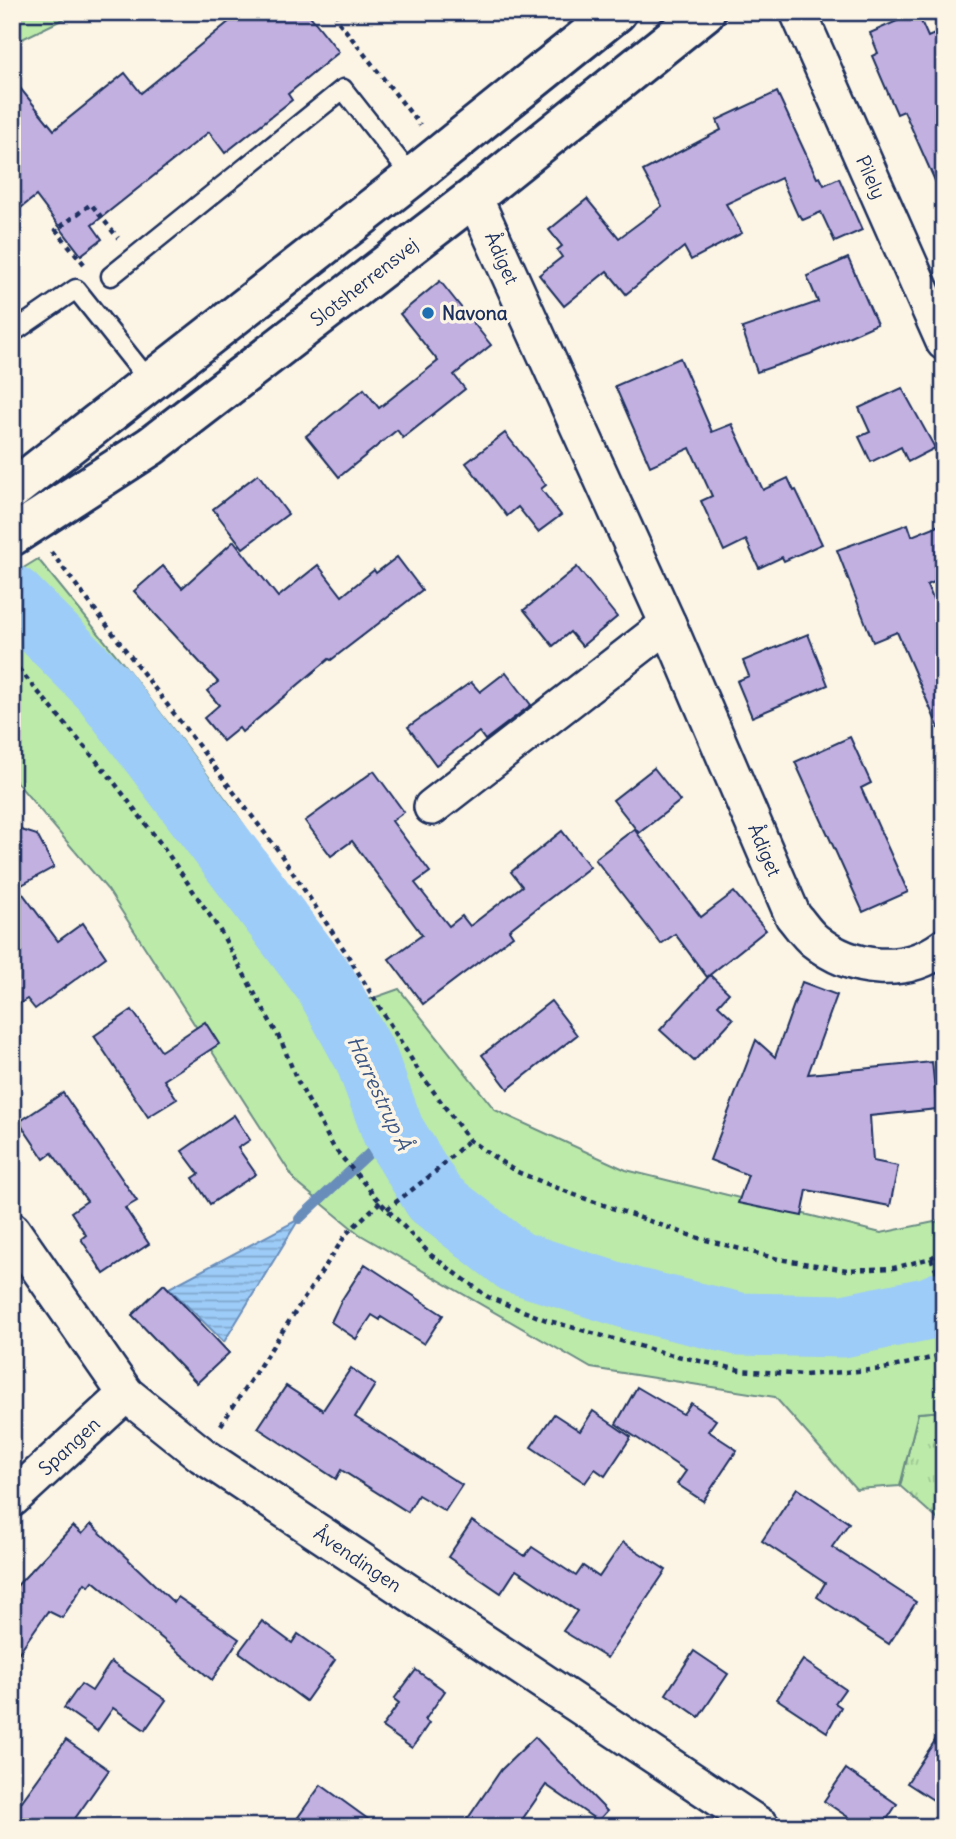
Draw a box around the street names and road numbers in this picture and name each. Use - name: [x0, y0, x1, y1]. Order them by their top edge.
- street label: Pilely: [851, 151, 891, 203]
- street label: Ådiget: [480, 228, 524, 288]
- street label: Slotsherrensvej: [305, 232, 423, 332]
- street label: Ådiget: [743, 820, 787, 880]
- street label: Spangen: [33, 1412, 105, 1480]
- street label: Åvendingen: [309, 1521, 407, 1597]

